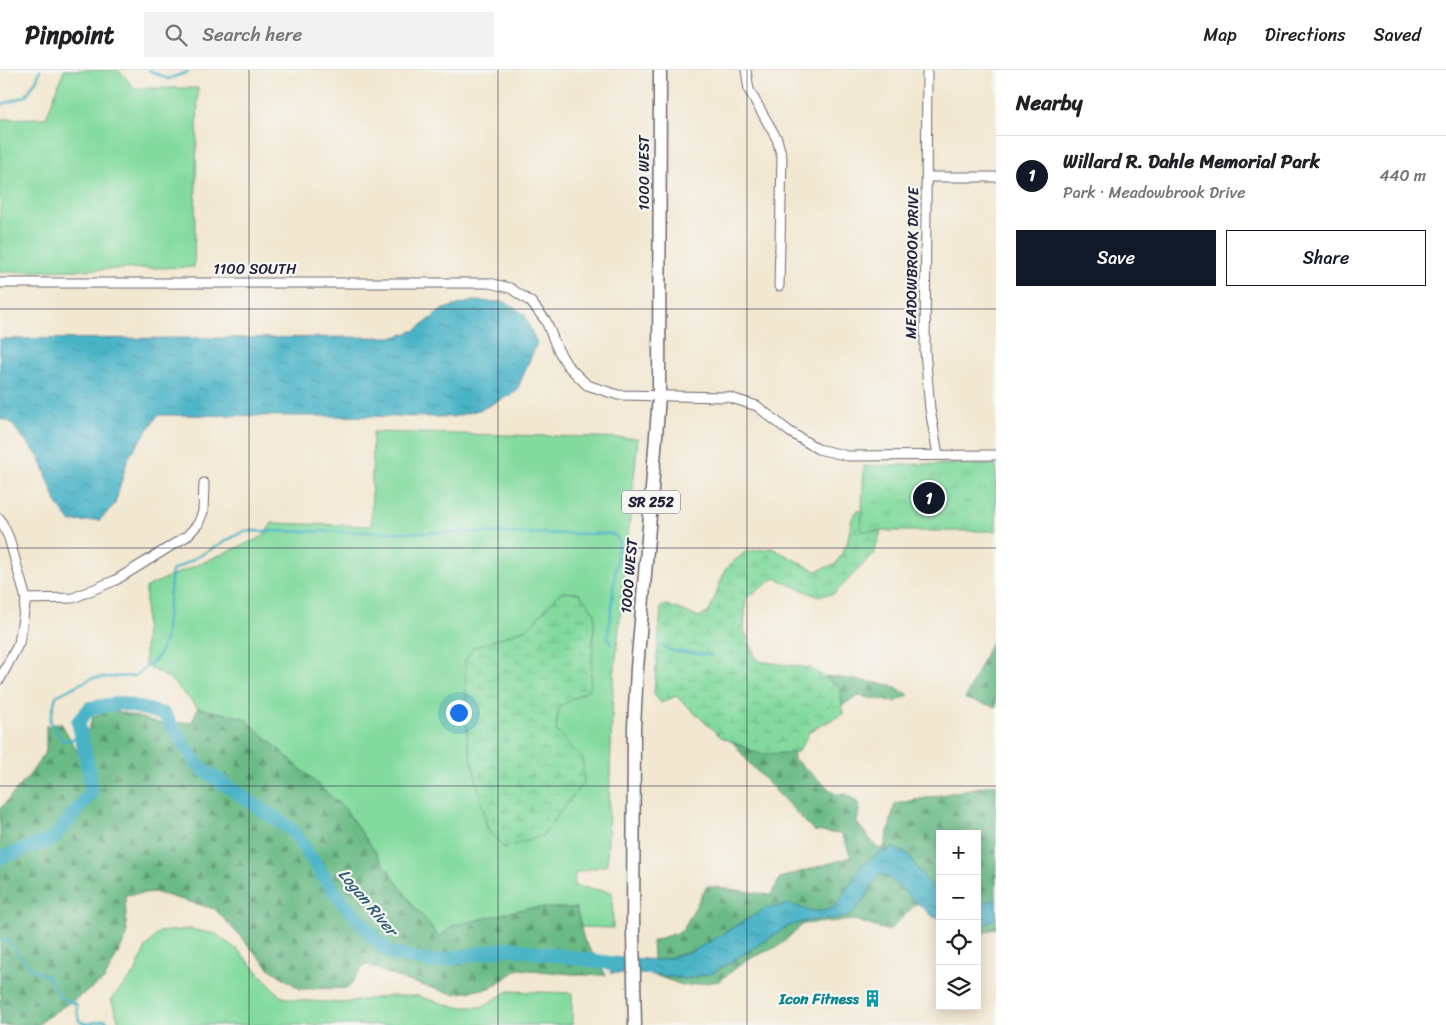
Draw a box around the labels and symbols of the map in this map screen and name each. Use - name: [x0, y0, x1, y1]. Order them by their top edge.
- street label: 1000 WEST: [631, 134, 657, 211]
- street label: MEADOWBROOK DRIVE: [898, 185, 926, 339]
- street label: 1100 SOUTH: [213, 256, 297, 282]
- pin: 1: [913, 479, 945, 517]
- road number: SR 252: [622, 491, 680, 514]
- street label: 1000 WEST: [613, 536, 645, 615]
- your location: [446, 700, 472, 726]
- water label: Logan River: [331, 862, 407, 945]
- place label: Icon Fitness: [778, 986, 860, 1012]
- building icon: Icon Fitness: [863, 989, 883, 1009]

